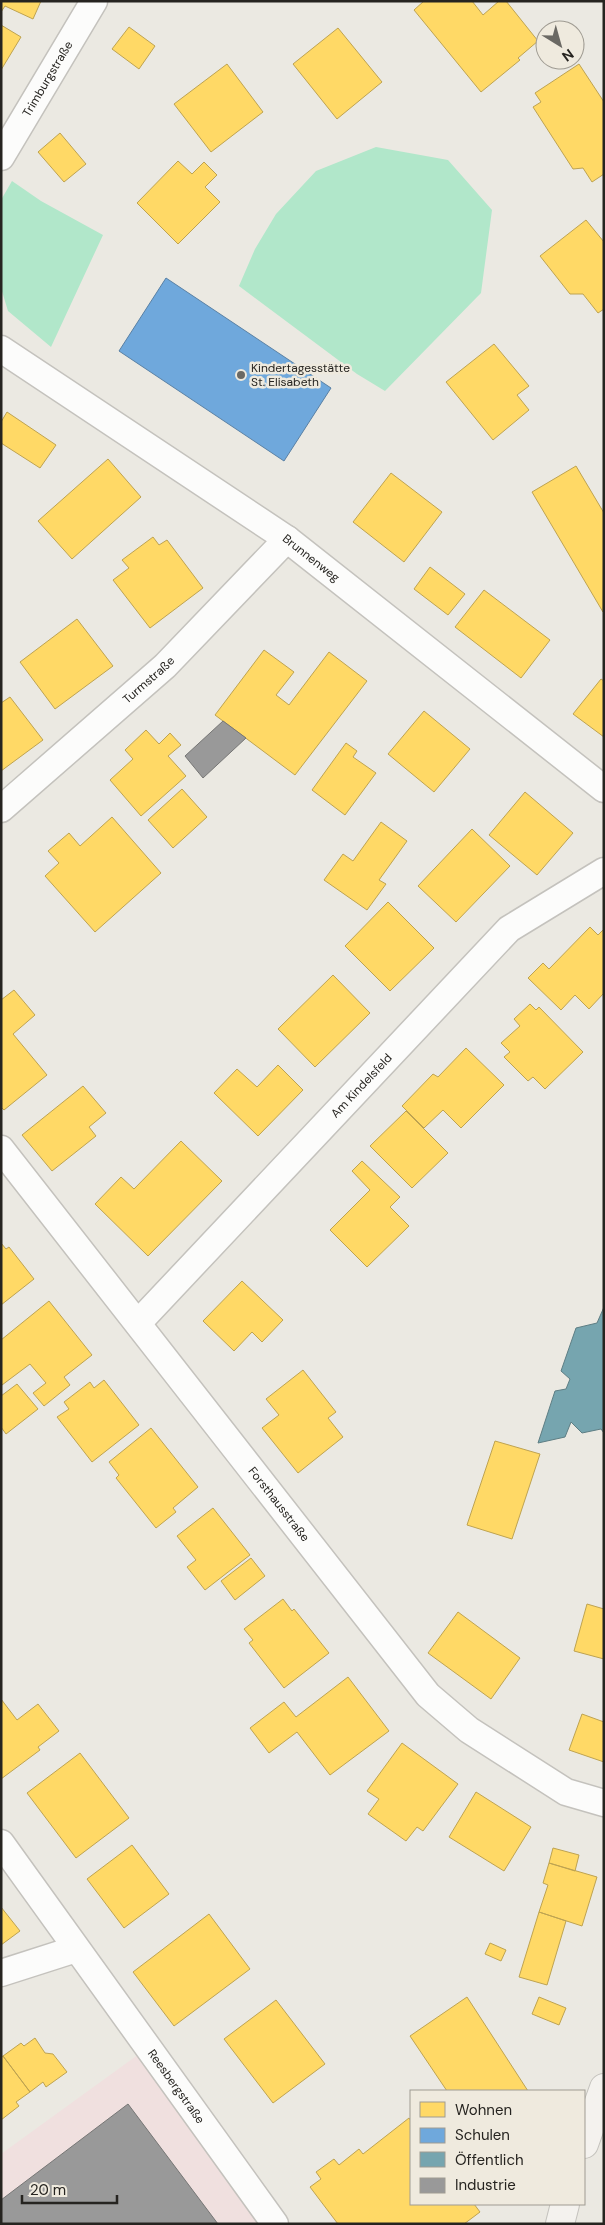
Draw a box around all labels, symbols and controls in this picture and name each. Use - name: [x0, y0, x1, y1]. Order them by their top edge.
- north arrow: [535, 20, 585, 70]
- street label: Trimburgstraße: [19, 38, 76, 120]
- text: N: [558, 45, 577, 66]
- place label: Kindertagesstätte St. Elisabeth: [251, 360, 350, 390]
- marker: Kindertagesstätte St. Elisabeth: [235, 369, 247, 381]
- street label: Brunnenweg: [279, 530, 343, 586]
- street label: Turmstraße: [119, 653, 178, 707]
- street label: Am Kindelsfeld: [327, 1050, 396, 1121]
- street label: Forsthausstraße: [245, 1464, 313, 1545]
- street label: Reesbergstraße: [144, 2046, 208, 2127]
- legend: [410, 2090, 585, 2205]
- text: Wohnen: [455, 2100, 512, 2120]
- text: Schulen: [455, 2125, 510, 2145]
- text: Öffentlich: [455, 2150, 524, 2170]
- scale bar: [22, 2172, 118, 2204]
- text: Industrie: [455, 2175, 516, 2195]
- text: 20 m: [30, 2180, 66, 2200]

